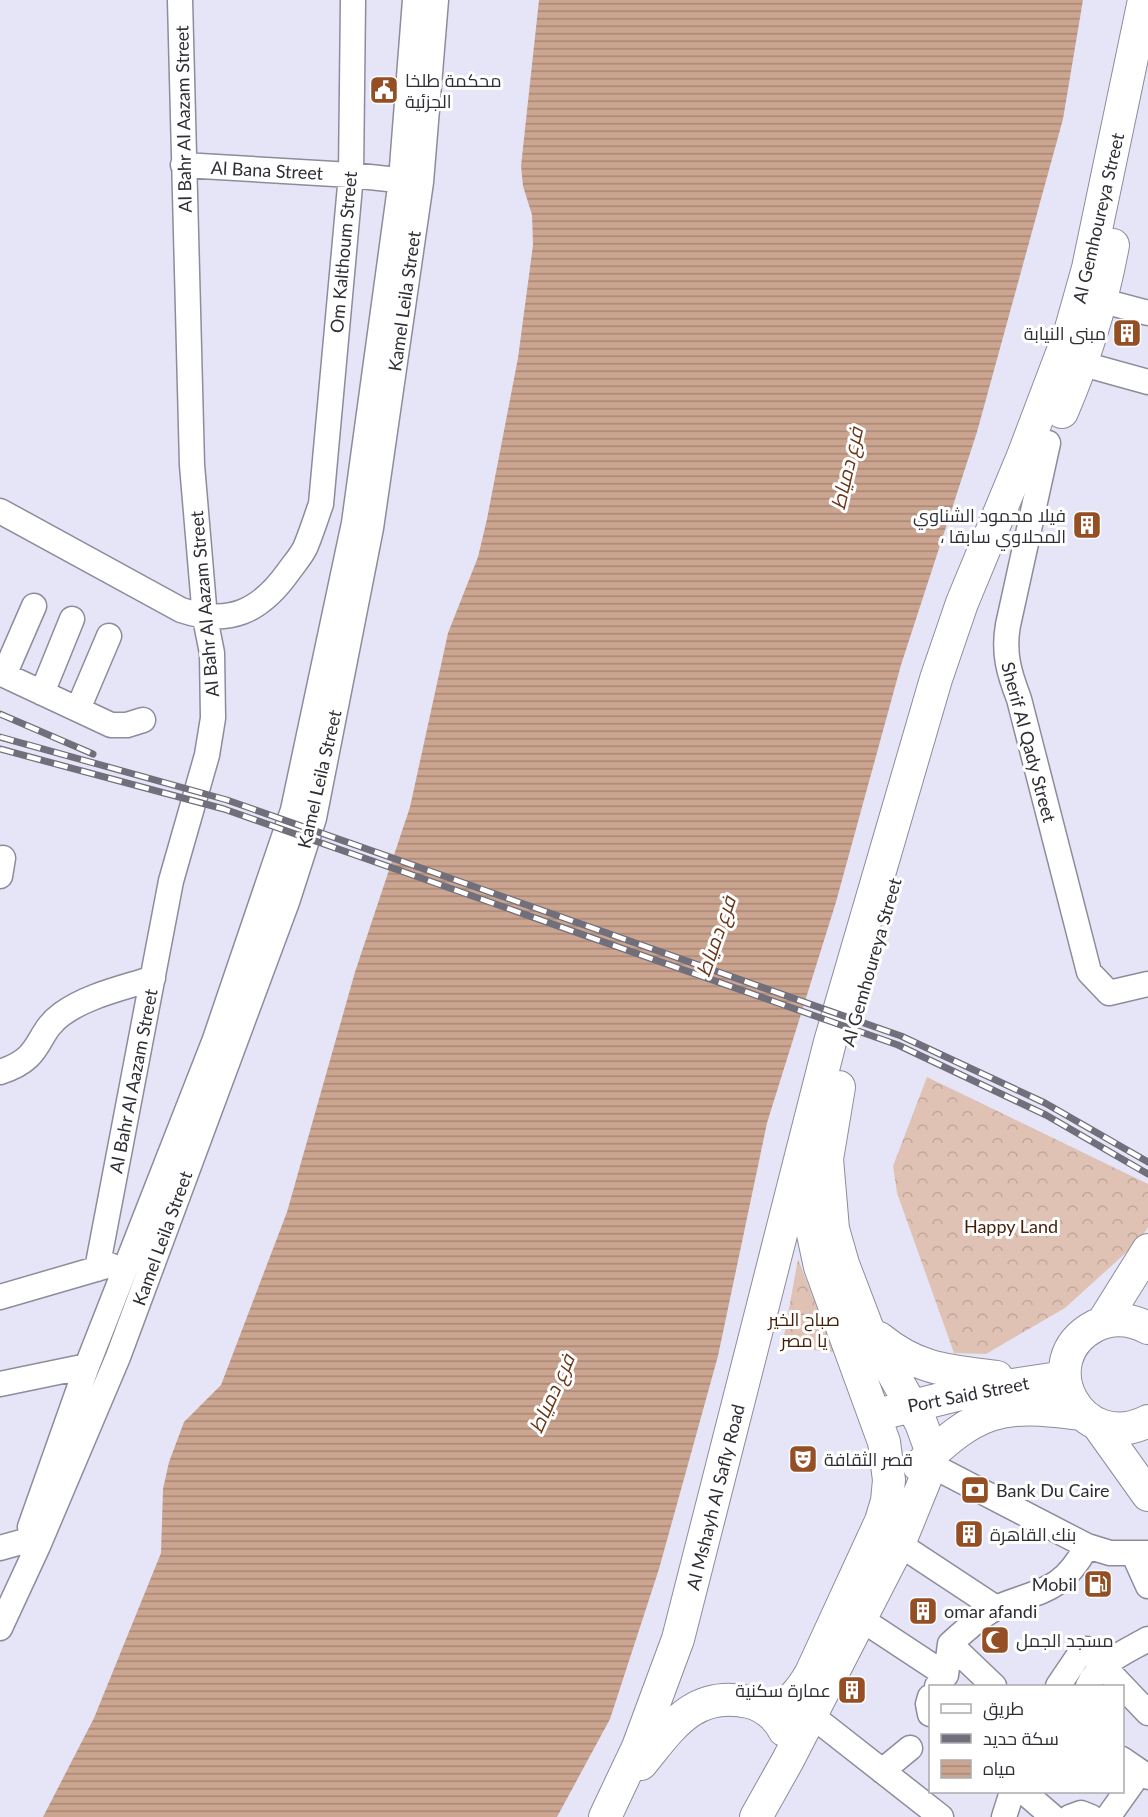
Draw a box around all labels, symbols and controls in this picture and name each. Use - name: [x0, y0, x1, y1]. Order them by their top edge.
- street label: Al Bahr Al Aazam Street: [170, 25, 196, 213]
- place label: محكمة طلخا الجزئية: [405, 69, 501, 113]
- public building icon: محكمة طلخا الجزئية: [368, 74, 400, 106]
- street label: Al Gemhoureya Street: [1068, 130, 1128, 305]
- street label: Al Bana Street: [210, 156, 324, 184]
- street label: Om Kalthoum Street: [325, 170, 361, 334]
- street label: Kamel Leila Street: [383, 229, 425, 373]
- building icon: مبنى النيابة: [1111, 317, 1143, 349]
- place label: مبنى النيابة: [1024, 322, 1106, 345]
- water label: فرع دمياط: [825, 423, 870, 512]
- place label: فيلا محمود الشناوي ، المحلاوي سابقا: [913, 504, 1066, 551]
- street label: Al Bahr Al Aazam Street: [185, 509, 223, 698]
- building icon: فيلا محمود الشناوي ، المحلاوي سابقا: [1071, 509, 1103, 541]
- street label: Sherif Al Qady Street: [997, 659, 1061, 825]
- street label: Kamel Leila Street: [292, 707, 346, 850]
- street label: Al Gemhoureya Street: [836, 875, 906, 1049]
- water label: فرع دمياط: [690, 891, 743, 980]
- street label: Al Bahr Al Aazam Street: [104, 987, 162, 1175]
- street label: Kamel Leila Street: [127, 1167, 197, 1308]
- park label: Happy Land: [964, 1215, 1058, 1237]
- park label: صباح الخير يا مصر: [767, 1308, 840, 1352]
- water label: فرع دمياط: [523, 1348, 582, 1437]
- street label: Port Said Street: [905, 1371, 1031, 1417]
- street label: Al Mshayh Al Safly Road: [681, 1402, 749, 1592]
- theatre icon: قصر الثقافة: [787, 1443, 819, 1475]
- place label: قصر الثقافة: [824, 1448, 913, 1471]
- bank icon: Bank Du Caire: [959, 1474, 991, 1506]
- place label: Bank Du Caire: [996, 1479, 1109, 1501]
- building icon: بنك القاهرة: [953, 1518, 985, 1550]
- place label: بنك القاهرة: [990, 1523, 1076, 1546]
- fuel station icon: Mobil: [1082, 1568, 1114, 1600]
- place label: Mobil: [1032, 1573, 1077, 1595]
- building icon: omar afandi: [907, 1595, 939, 1627]
- place label: omar afandi: [944, 1600, 1037, 1622]
- mosque icon: مسجد الجمل: [979, 1624, 1011, 1656]
- place label: مسجد الجمل: [1016, 1629, 1114, 1652]
- building icon: عمارة سكنية: [836, 1674, 868, 1706]
- place label: عمارة سكنية: [735, 1679, 831, 1702]
- legend: [929, 1685, 1124, 1793]
- text: طريق: [983, 1697, 1024, 1721]
- text: سكة حديد: [983, 1727, 1059, 1749]
- text: مياه: [983, 1757, 1016, 1779]

